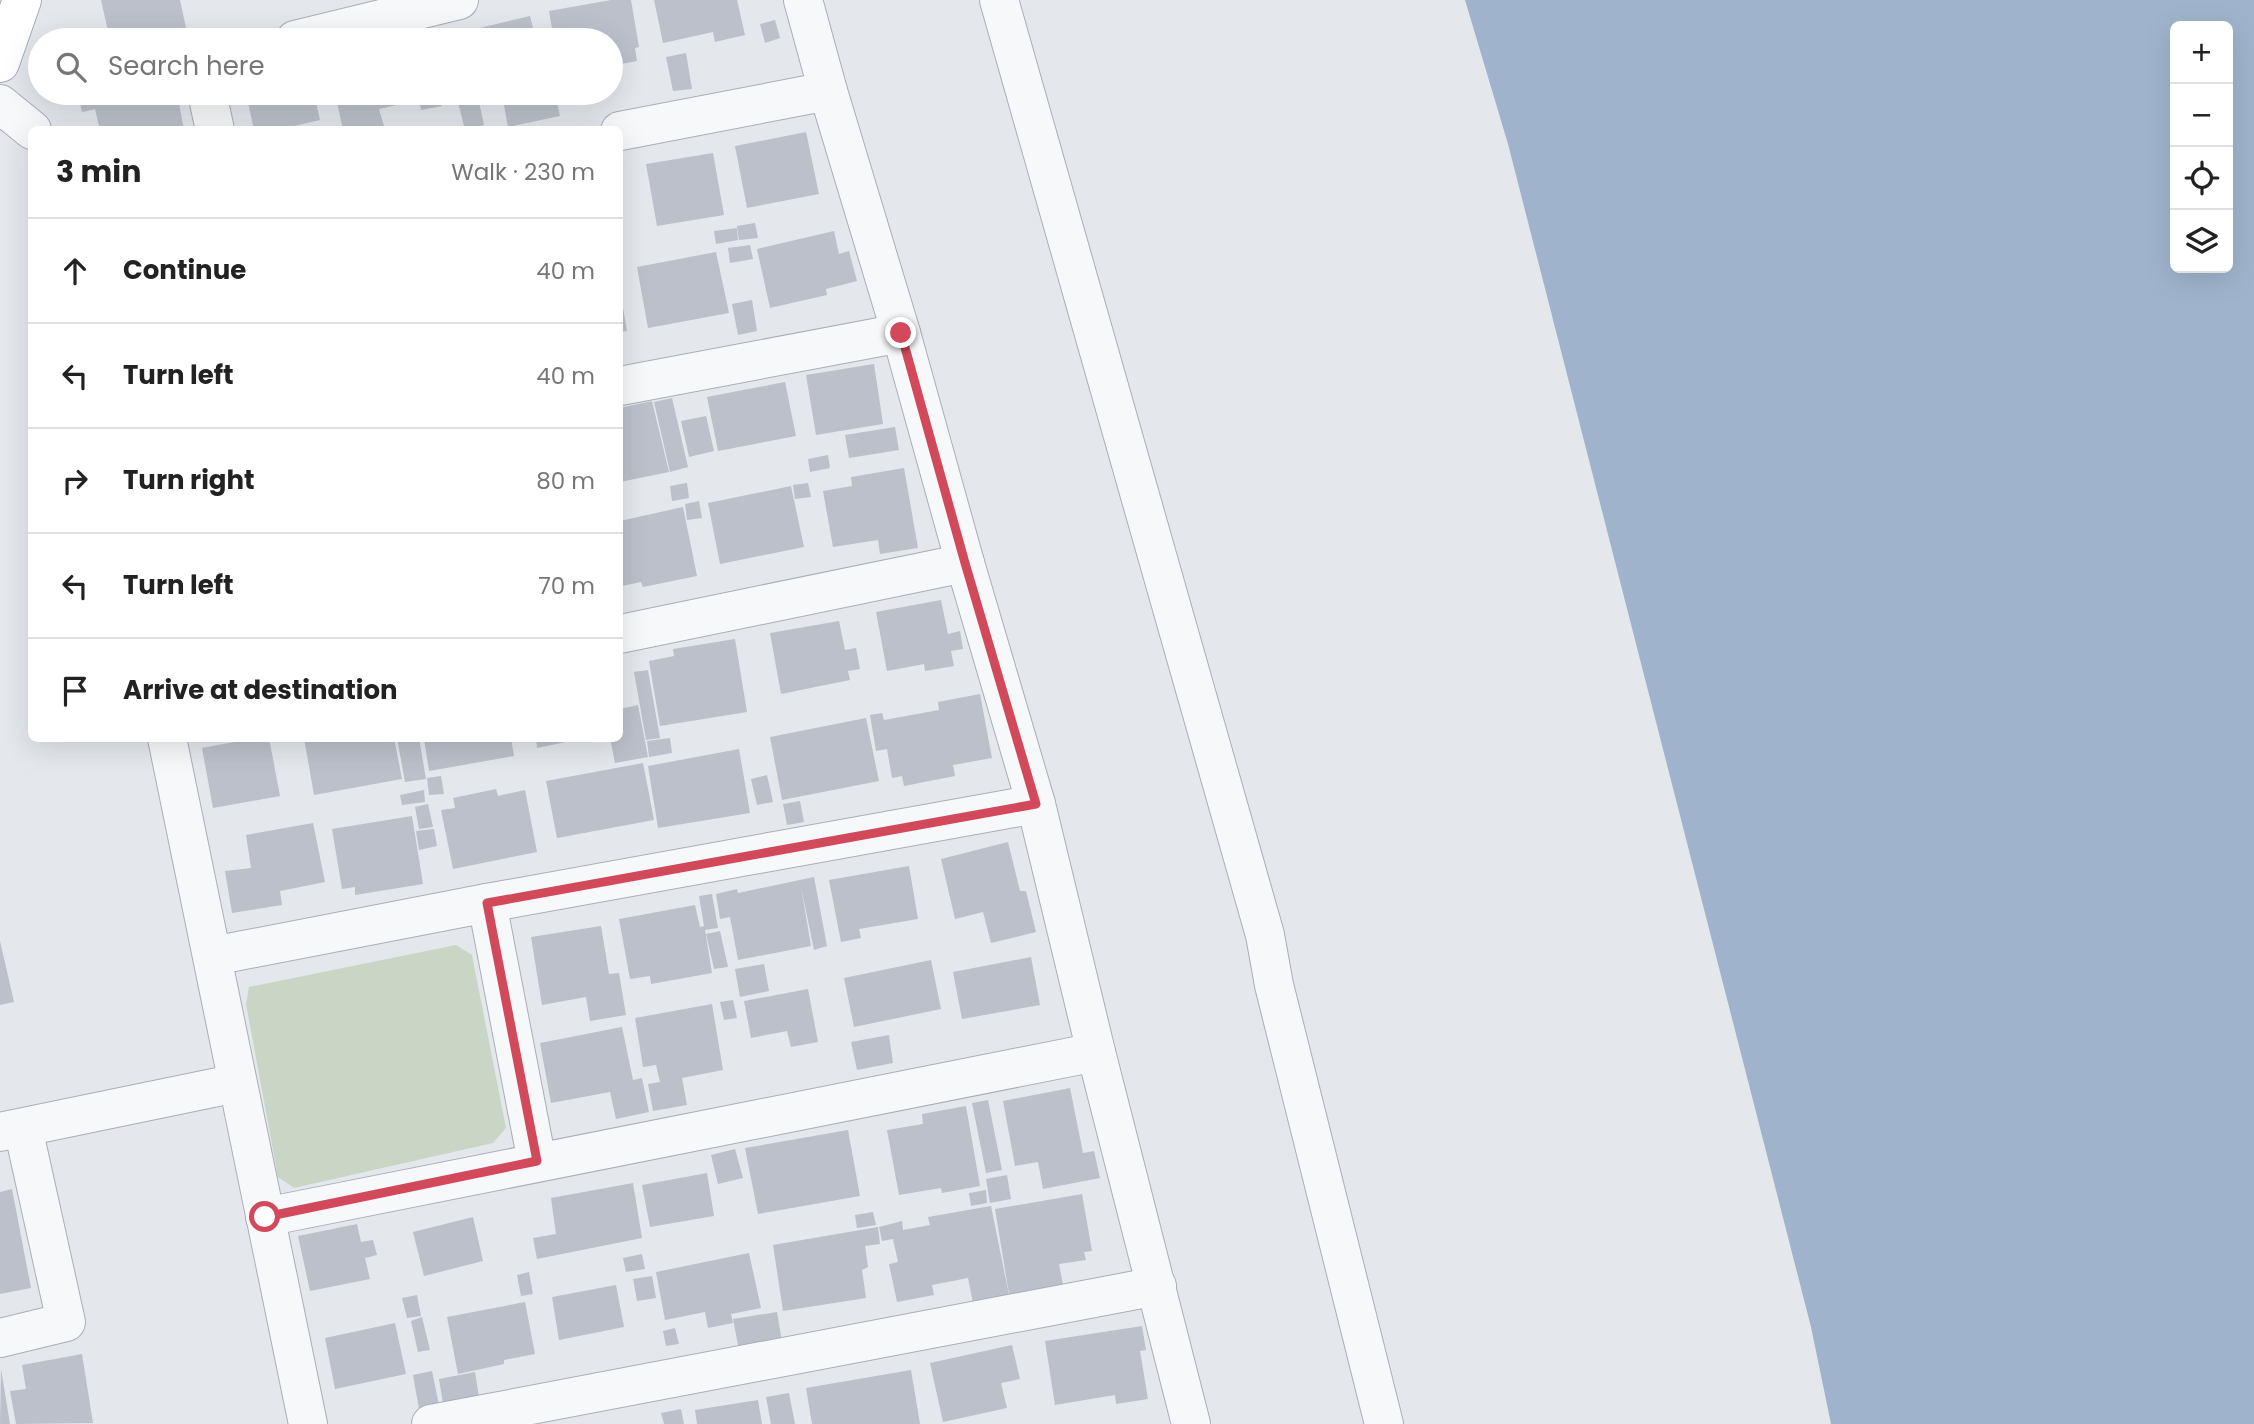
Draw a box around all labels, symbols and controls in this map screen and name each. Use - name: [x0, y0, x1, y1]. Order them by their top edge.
- map controls: [2170, 21, 2233, 273]
- button: +: [2170, 21, 2233, 84]
- search box: [28, 28, 623, 105]
- icon: search: [52, 48, 90, 86]
- text: Search here: [108, 48, 265, 84]
- button: −: [2170, 84, 2233, 147]
- button: locate: [2170, 147, 2233, 210]
- text: 3 min: [56, 150, 141, 193]
- text: Walk · 230 m: [451, 156, 595, 188]
- button: layers: [2170, 210, 2233, 273]
- icon: ahead: [56, 252, 94, 290]
- text: Continue: [123, 252, 246, 288]
- text: 40 m: [536, 255, 595, 287]
- route end: [885, 317, 916, 348]
- icon: left: [56, 357, 94, 395]
- text: Turn left: [123, 357, 234, 393]
- text: 40 m: [536, 360, 595, 392]
- icon: right: [56, 462, 94, 500]
- text: Turn right: [123, 462, 255, 498]
- text: 80 m: [536, 465, 595, 497]
- icon: left: [56, 567, 94, 605]
- text: Turn left: [123, 567, 234, 603]
- text: 70 m: [538, 570, 595, 602]
- icon: arrive: [56, 672, 94, 710]
- text: Arrive at destination: [123, 672, 398, 708]
- route start: [249, 1201, 280, 1232]

